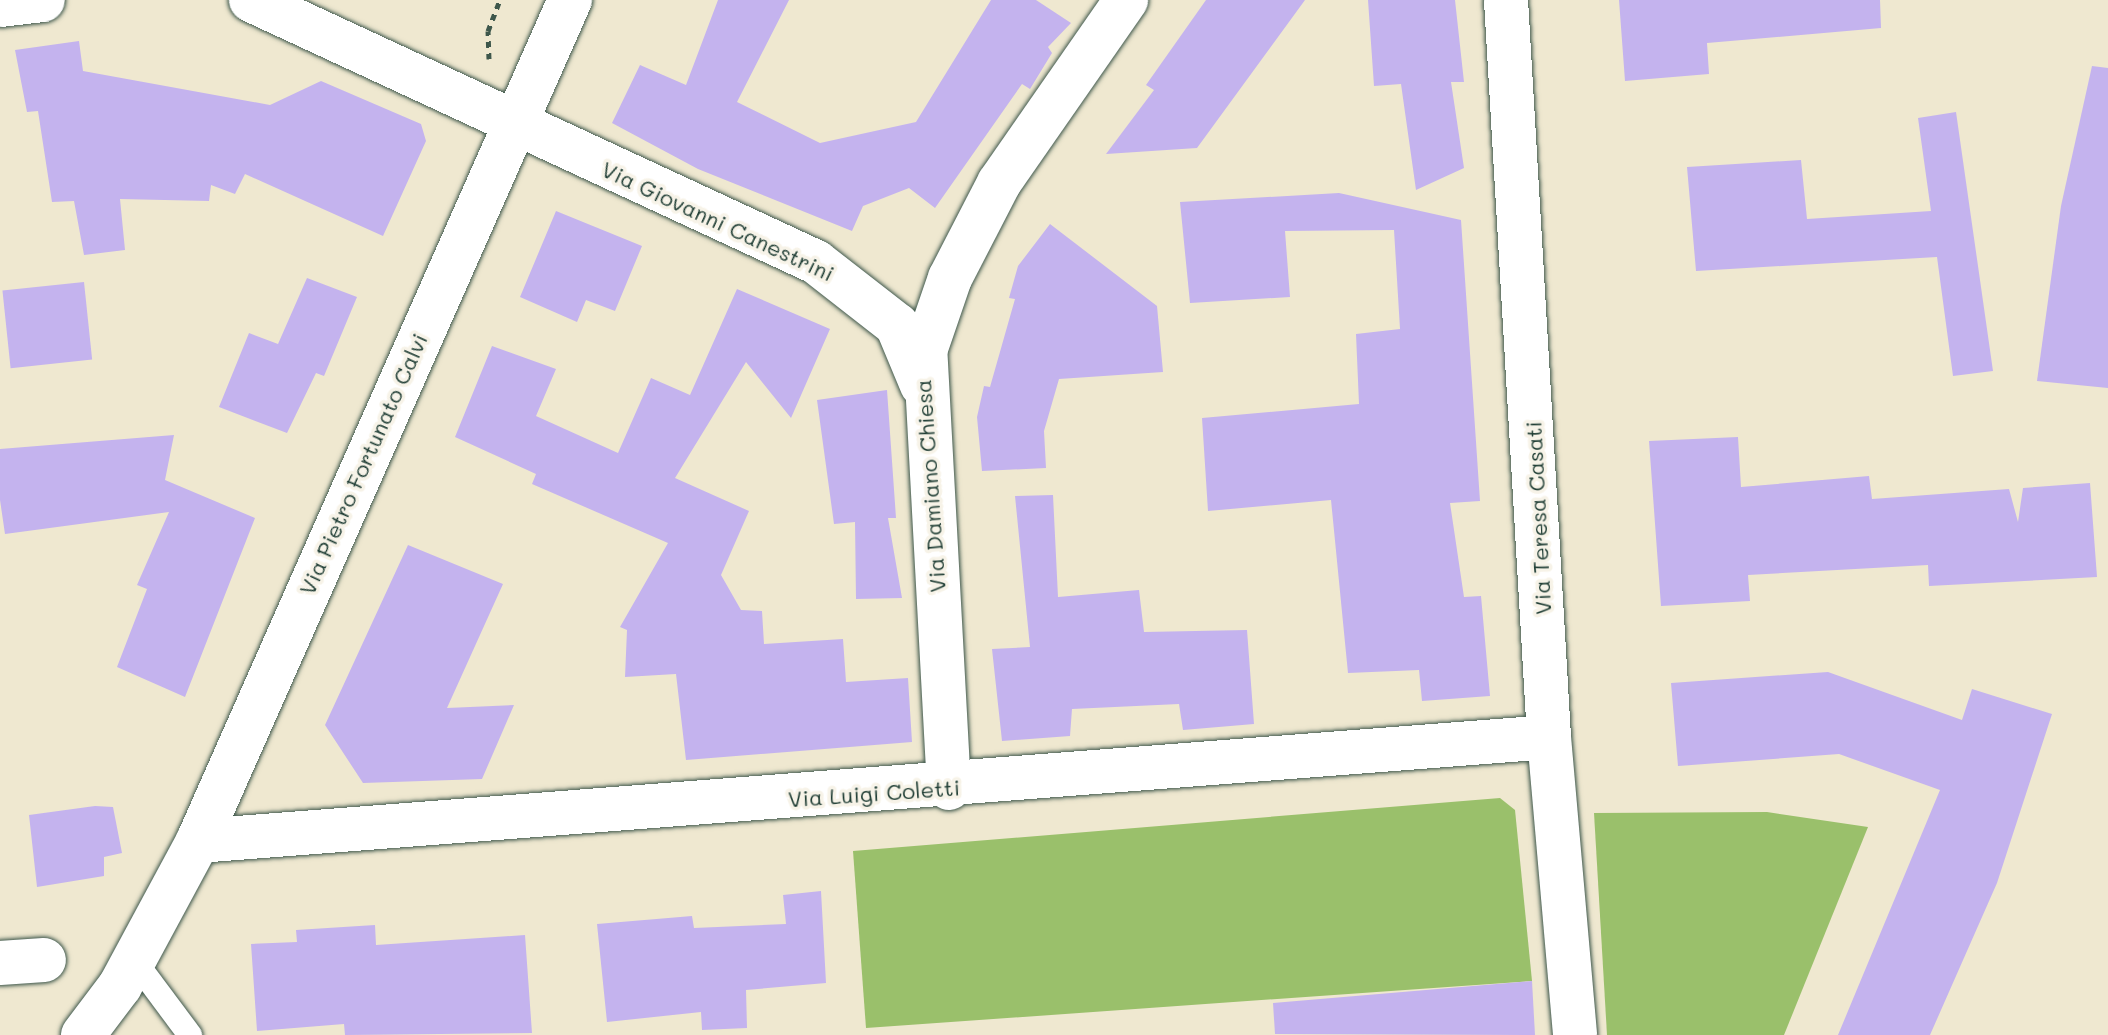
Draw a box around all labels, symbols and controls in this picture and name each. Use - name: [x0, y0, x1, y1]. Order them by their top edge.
- street label: Via Giovanni Canestrini: [598, 155, 838, 287]
- street label: Via Pietro Fortunato Calvi: [293, 329, 433, 599]
- street label: Via Damiano Chiesa: [909, 379, 951, 593]
- street label: Via Teresa Casati: [1520, 421, 1556, 615]
- street label: Via Luigi Coletti: [787, 774, 961, 812]

